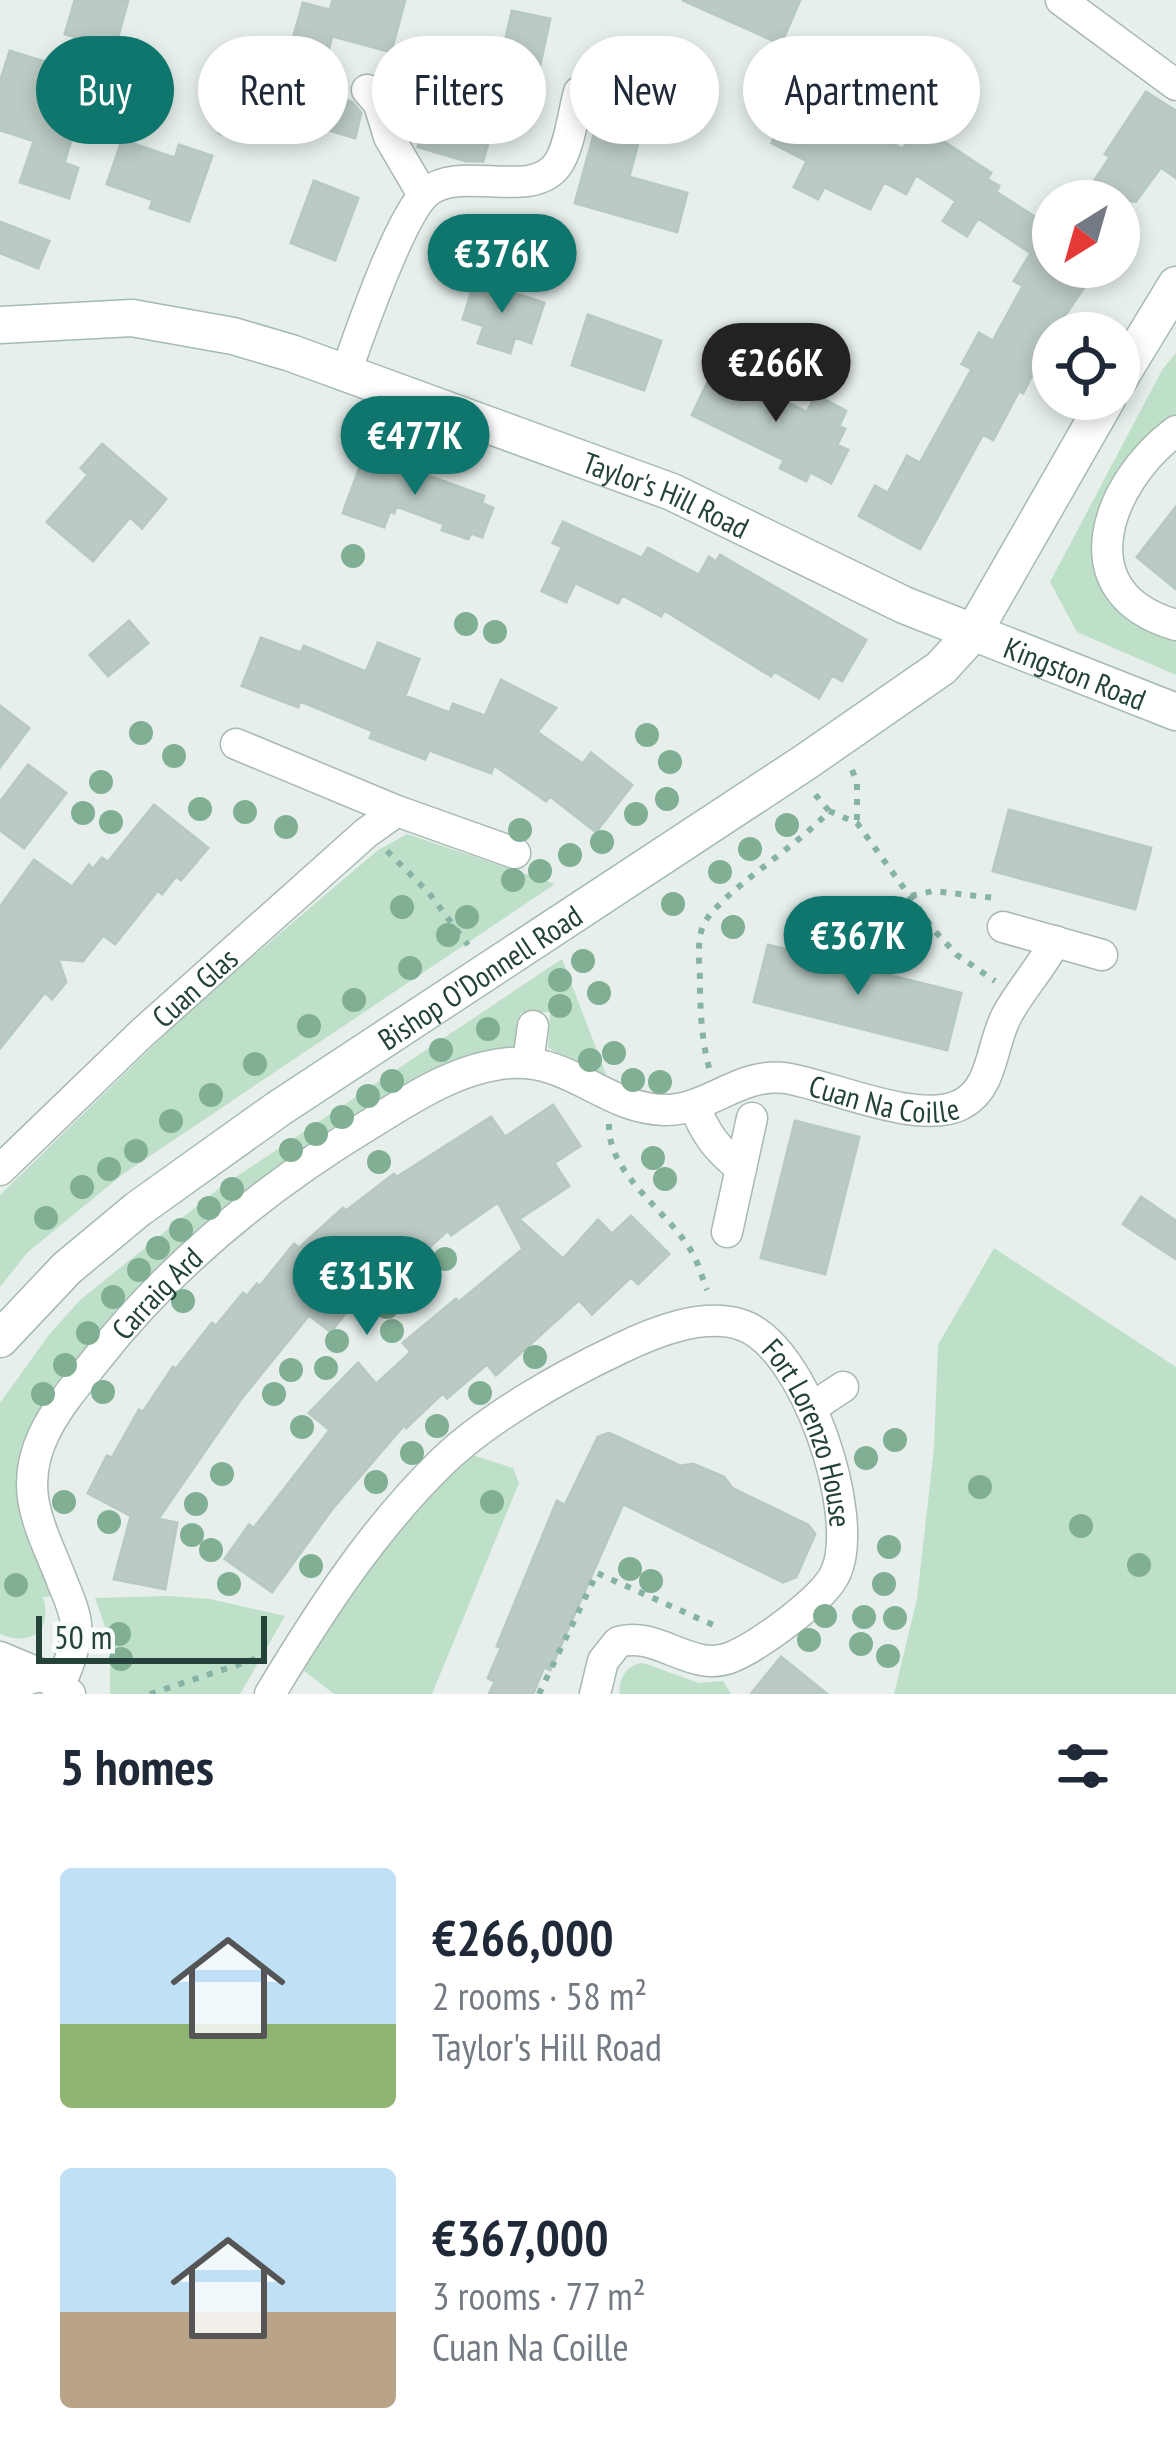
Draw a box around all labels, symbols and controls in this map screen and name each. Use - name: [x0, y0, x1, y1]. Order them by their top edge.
- chip: Buy: [36, 36, 174, 144]
- chip: Rent: [198, 36, 348, 144]
- chip: Filters: [372, 36, 546, 144]
- chip: New: [570, 36, 719, 144]
- chip: Apartment: [743, 36, 980, 144]
- north arrow: [1032, 180, 1140, 288]
- map controls: [1032, 180, 1140, 420]
- pin: €376K: [418, 214, 586, 316]
- text: €376K: [455, 227, 549, 278]
- button: locate: [1032, 312, 1140, 420]
- pin: €266K: [692, 323, 860, 425]
- text: €266K: [729, 336, 823, 387]
- pin: €477K: [331, 396, 499, 498]
- text: €477K: [368, 409, 462, 460]
- street label: Taylor's Hill Road: [578, 442, 756, 546]
- street label: Kingston Road: [999, 627, 1152, 718]
- street label: Bishop O'Donnell Road: [370, 895, 589, 1058]
- pin: €367K: [774, 896, 942, 998]
- text: €367K: [811, 909, 905, 960]
- street label: Cuan Glas: [143, 938, 245, 1035]
- street label: Cuan Na Coille: [805, 1065, 963, 1130]
- pin: €315K: [283, 1236, 451, 1338]
- street label: Carraig Ard: [102, 1238, 210, 1347]
- text: €315K: [320, 1249, 414, 1300]
- street label: Fort Lorenzo House: [755, 1330, 861, 1528]
- scale bar: [36, 1610, 267, 1663]
- text: 50 m: [54, 1615, 112, 1658]
- text: 5 homes: [60, 1733, 214, 1799]
- icon: filters: [1050, 1733, 1116, 1799]
- text: €266,000: [432, 1904, 614, 1970]
- icon: home: [156, 1916, 300, 2060]
- text: 2 rooms · 58 m²: [432, 1970, 647, 2021]
- text: Taylor's Hill Road: [432, 2021, 662, 2072]
- text: €367,000: [432, 2204, 609, 2270]
- icon: home: [156, 2216, 300, 2360]
- text: 3 rooms · 77 m²: [432, 2270, 646, 2321]
- text: Cuan Na Coille: [432, 2321, 628, 2372]

